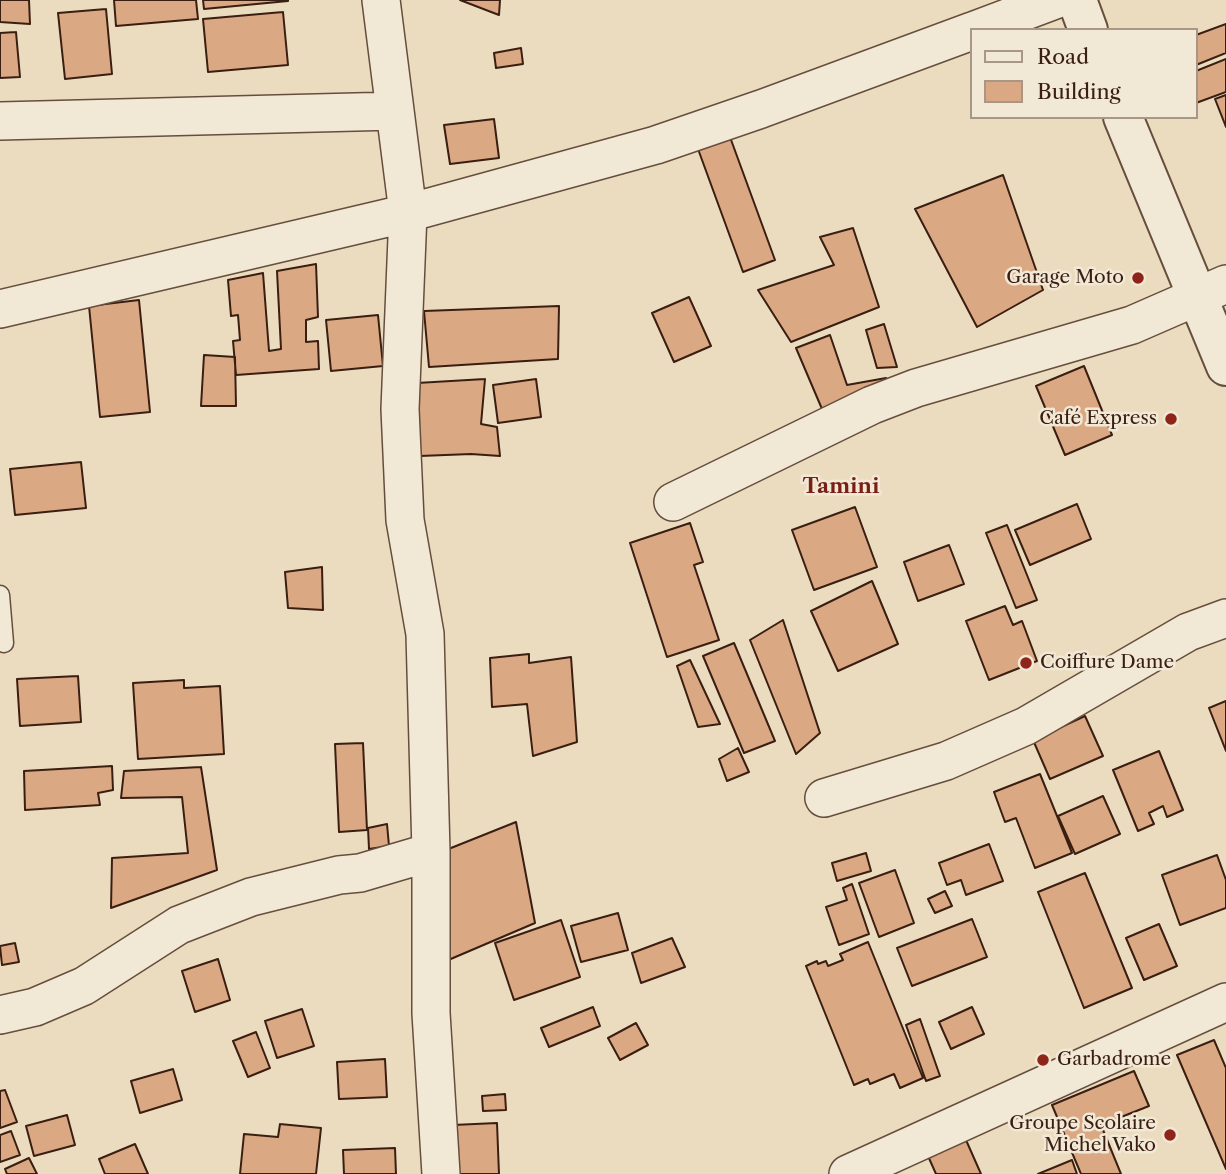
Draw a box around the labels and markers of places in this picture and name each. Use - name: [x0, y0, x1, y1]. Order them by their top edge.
- place label: Garage Moto: [1006, 267, 1124, 289]
- marker: Garage Moto: [1130, 270, 1146, 286]
- place label: Café Express: [1039, 408, 1157, 430]
- marker: Café Express: [1163, 411, 1179, 427]
- place label: Coiffure Dame: [1040, 652, 1174, 674]
- marker: Coiffure Dame: [1018, 655, 1034, 671]
- place label: Garbadrome: [1057, 1049, 1171, 1071]
- marker: Garbadrome: [1035, 1052, 1051, 1068]
- place label: Groupe Scolaire Michel Vako: [1009, 1113, 1156, 1157]
- marker: Groupe Scolaire Michel Vako: [1162, 1127, 1178, 1143]

